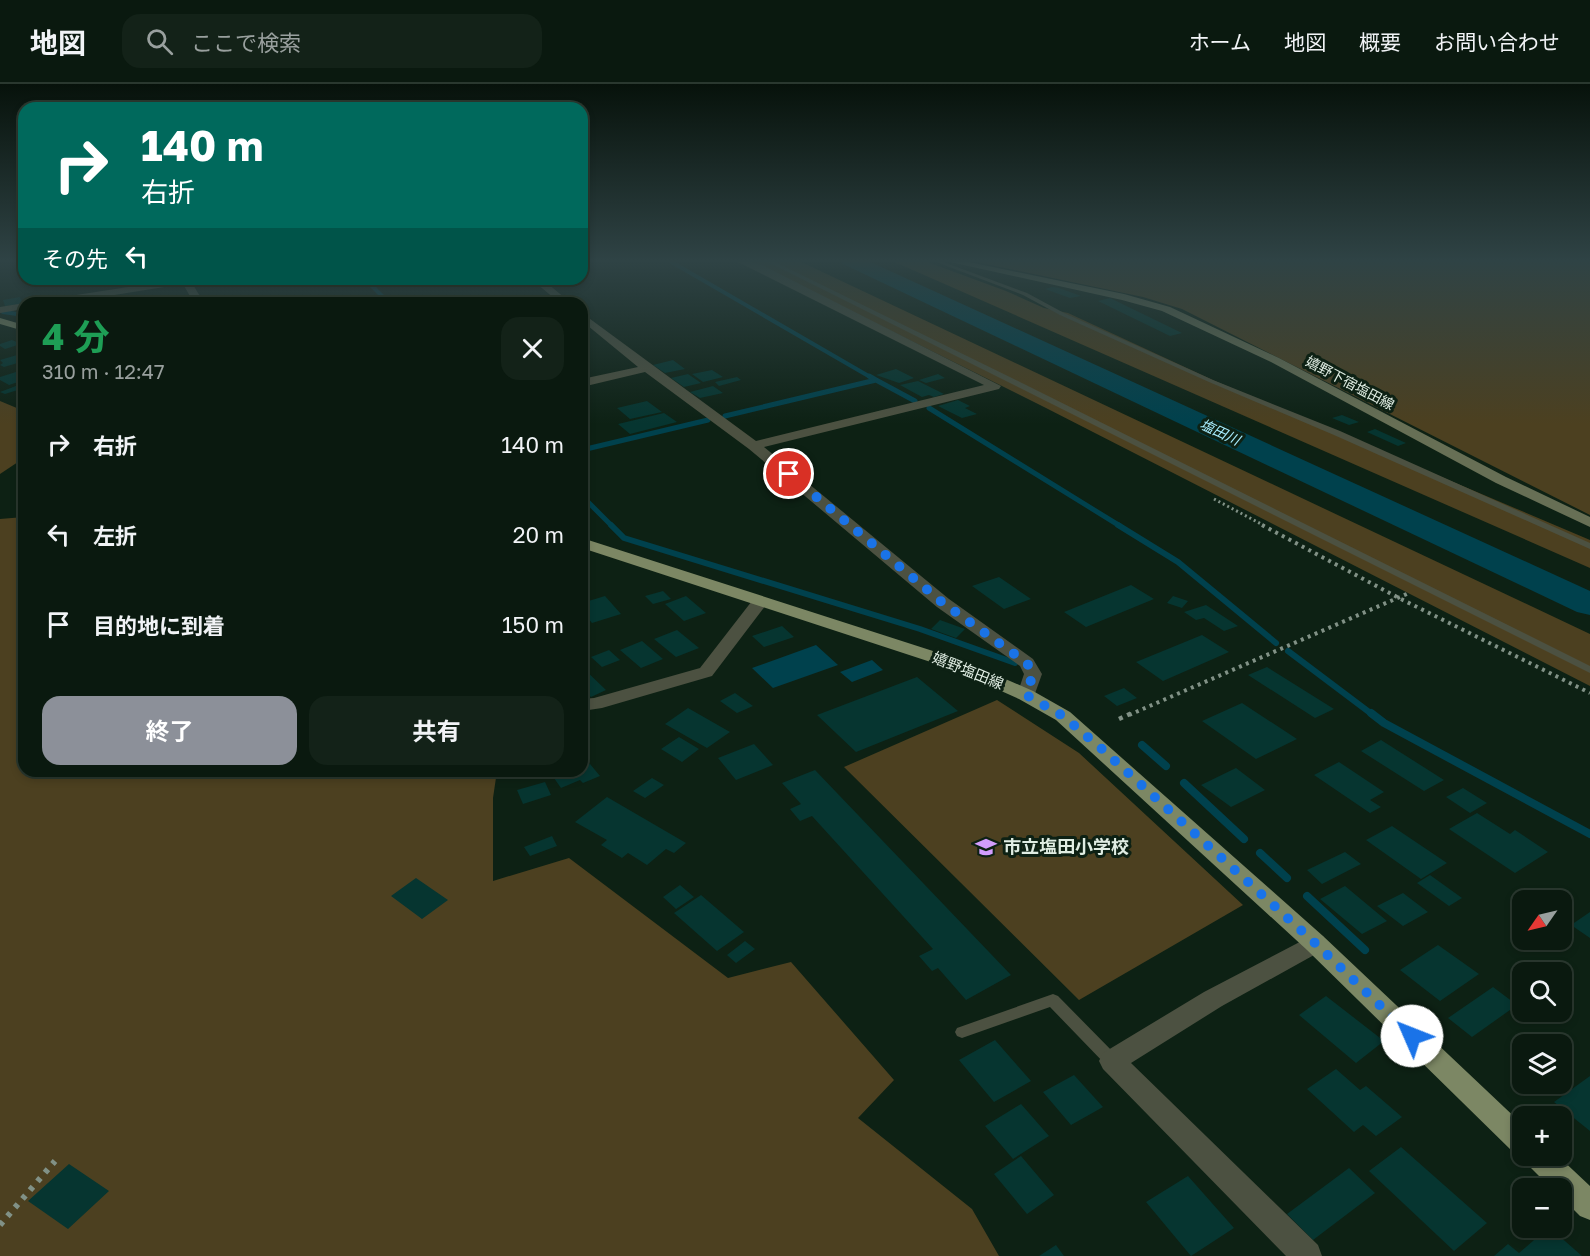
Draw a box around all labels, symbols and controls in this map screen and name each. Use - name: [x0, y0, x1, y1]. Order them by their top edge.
- search box: [122, 14, 542, 68]
- icon: search: [143, 25, 176, 58]
- text: 地図: [30, 26, 86, 59]
- text: ここで検索: [191, 29, 301, 56]
- text: ホーム: [1189, 29, 1251, 55]
- text: 地図: [1284, 29, 1326, 55]
- text: 概要: [1359, 29, 1401, 55]
- text: お問い合わせ: [1434, 29, 1560, 55]
- text: 140 m: [141, 120, 263, 170]
- icon: right: [42, 126, 120, 204]
- text: 右折: [141, 176, 195, 208]
- icon: left: [120, 240, 153, 273]
- text: その先: [42, 245, 108, 272]
- text: 4 分: [42, 315, 110, 358]
- button: close: [501, 317, 564, 380]
- street label: 嬉野下宿塩田線: [1303, 352, 1397, 413]
- text: 310 m · 12:47: [42, 359, 165, 383]
- water label: 塩田川: [1198, 415, 1245, 449]
- icon: right: [42, 428, 75, 461]
- text: 140 m: [501, 431, 564, 458]
- text: 右折: [93, 432, 137, 459]
- pin: [763, 448, 814, 499]
- icon: arrive: [772, 457, 805, 490]
- icon: left: [42, 518, 75, 551]
- text: 20 m: [513, 521, 564, 548]
- text: 左折: [93, 522, 137, 549]
- icon: arrive: [42, 608, 75, 641]
- text: 150 m: [502, 611, 564, 638]
- text: 目的地に到着: [93, 612, 225, 639]
- street label: 嬉野塩田線: [930, 648, 1007, 692]
- button: 終了: [42, 696, 297, 765]
- button: 共有: [309, 696, 564, 765]
- school or university icon: 市立塩田小学校: [974, 835, 998, 859]
- place label: 市立塩田小学校: [1003, 835, 1129, 857]
- north arrow: [1512, 890, 1572, 950]
- map controls: [1512, 890, 1572, 1238]
- button: search: [1512, 962, 1572, 1022]
- position arrow: [1380, 1004, 1444, 1068]
- button: layers: [1512, 1034, 1572, 1094]
- button: +: [1512, 1106, 1572, 1166]
- button: −: [1512, 1178, 1572, 1238]

